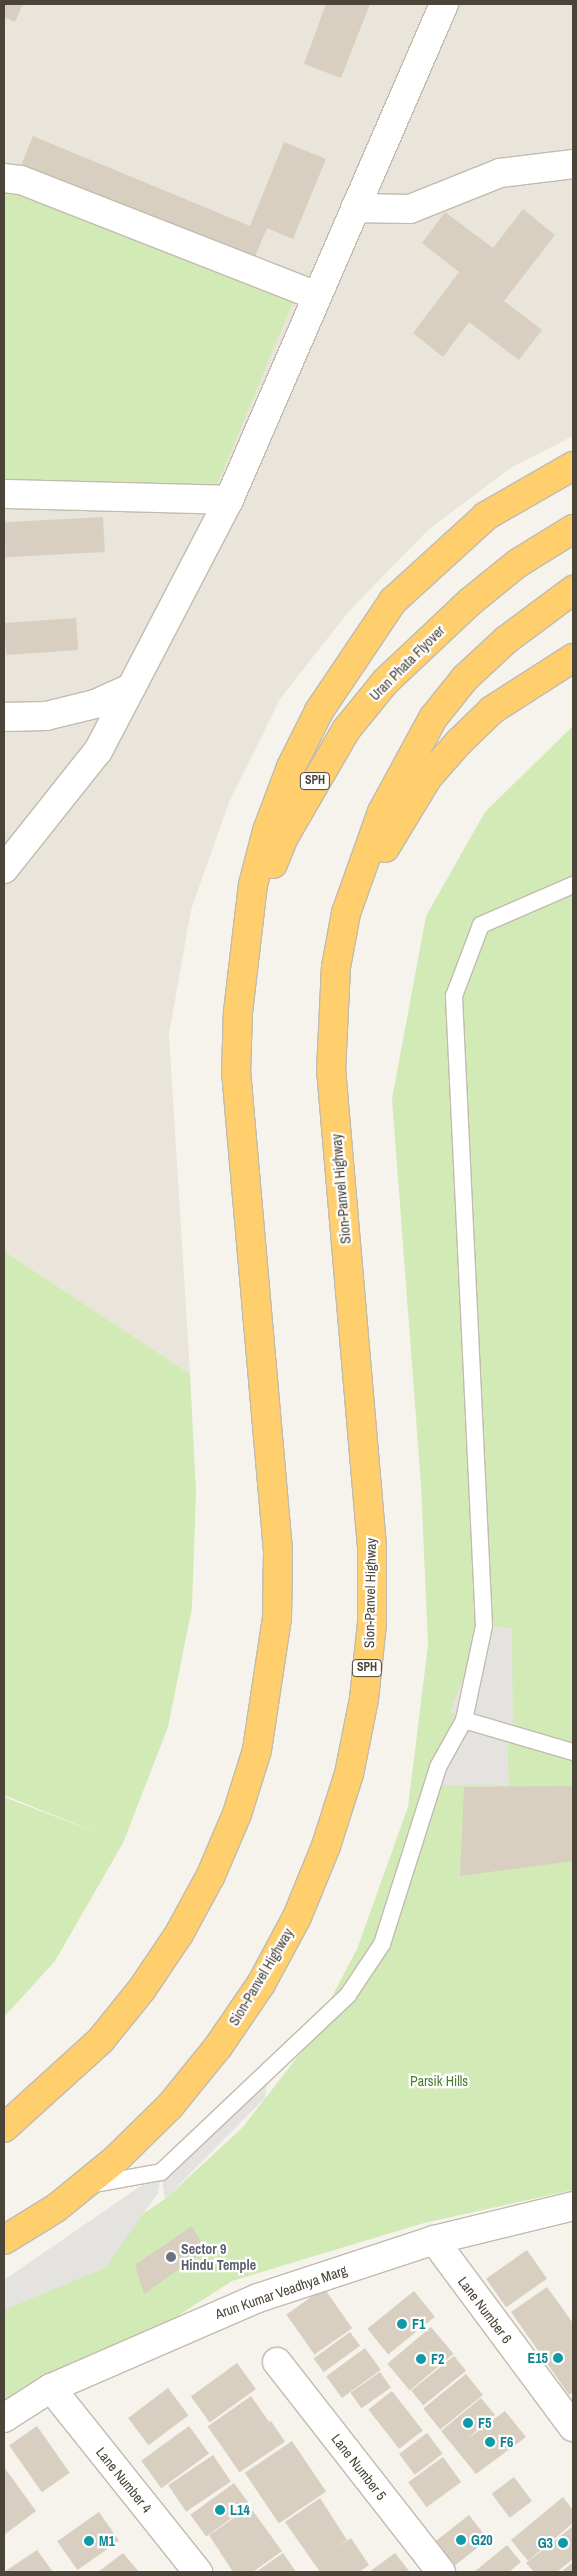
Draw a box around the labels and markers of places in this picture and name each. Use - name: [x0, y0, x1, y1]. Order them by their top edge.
- place label: Sector 9 Hindu Temple: [181, 2241, 256, 2274]
- marker: Sector 9 Hindu Temple: [165, 2251, 177, 2263]
- place label: F1: [412, 2316, 425, 2332]
- marker: F1: [396, 2318, 408, 2330]
- place label: E15: [528, 2350, 548, 2366]
- place label: F2: [431, 2351, 444, 2367]
- marker: E15: [552, 2352, 564, 2364]
- marker: F2: [415, 2353, 427, 2365]
- place label: F5: [478, 2415, 491, 2431]
- marker: F5: [462, 2417, 474, 2429]
- place label: F6: [500, 2434, 513, 2450]
- marker: F6: [484, 2436, 496, 2448]
- place label: L14: [230, 2502, 250, 2518]
- marker: L14: [214, 2504, 226, 2516]
- place label: G20: [471, 2532, 493, 2548]
- place label: M1: [99, 2533, 115, 2549]
- marker: G20: [455, 2534, 467, 2546]
- marker: M1: [83, 2535, 95, 2547]
- place label: G3: [538, 2535, 553, 2551]
- marker: G3: [557, 2537, 569, 2549]

